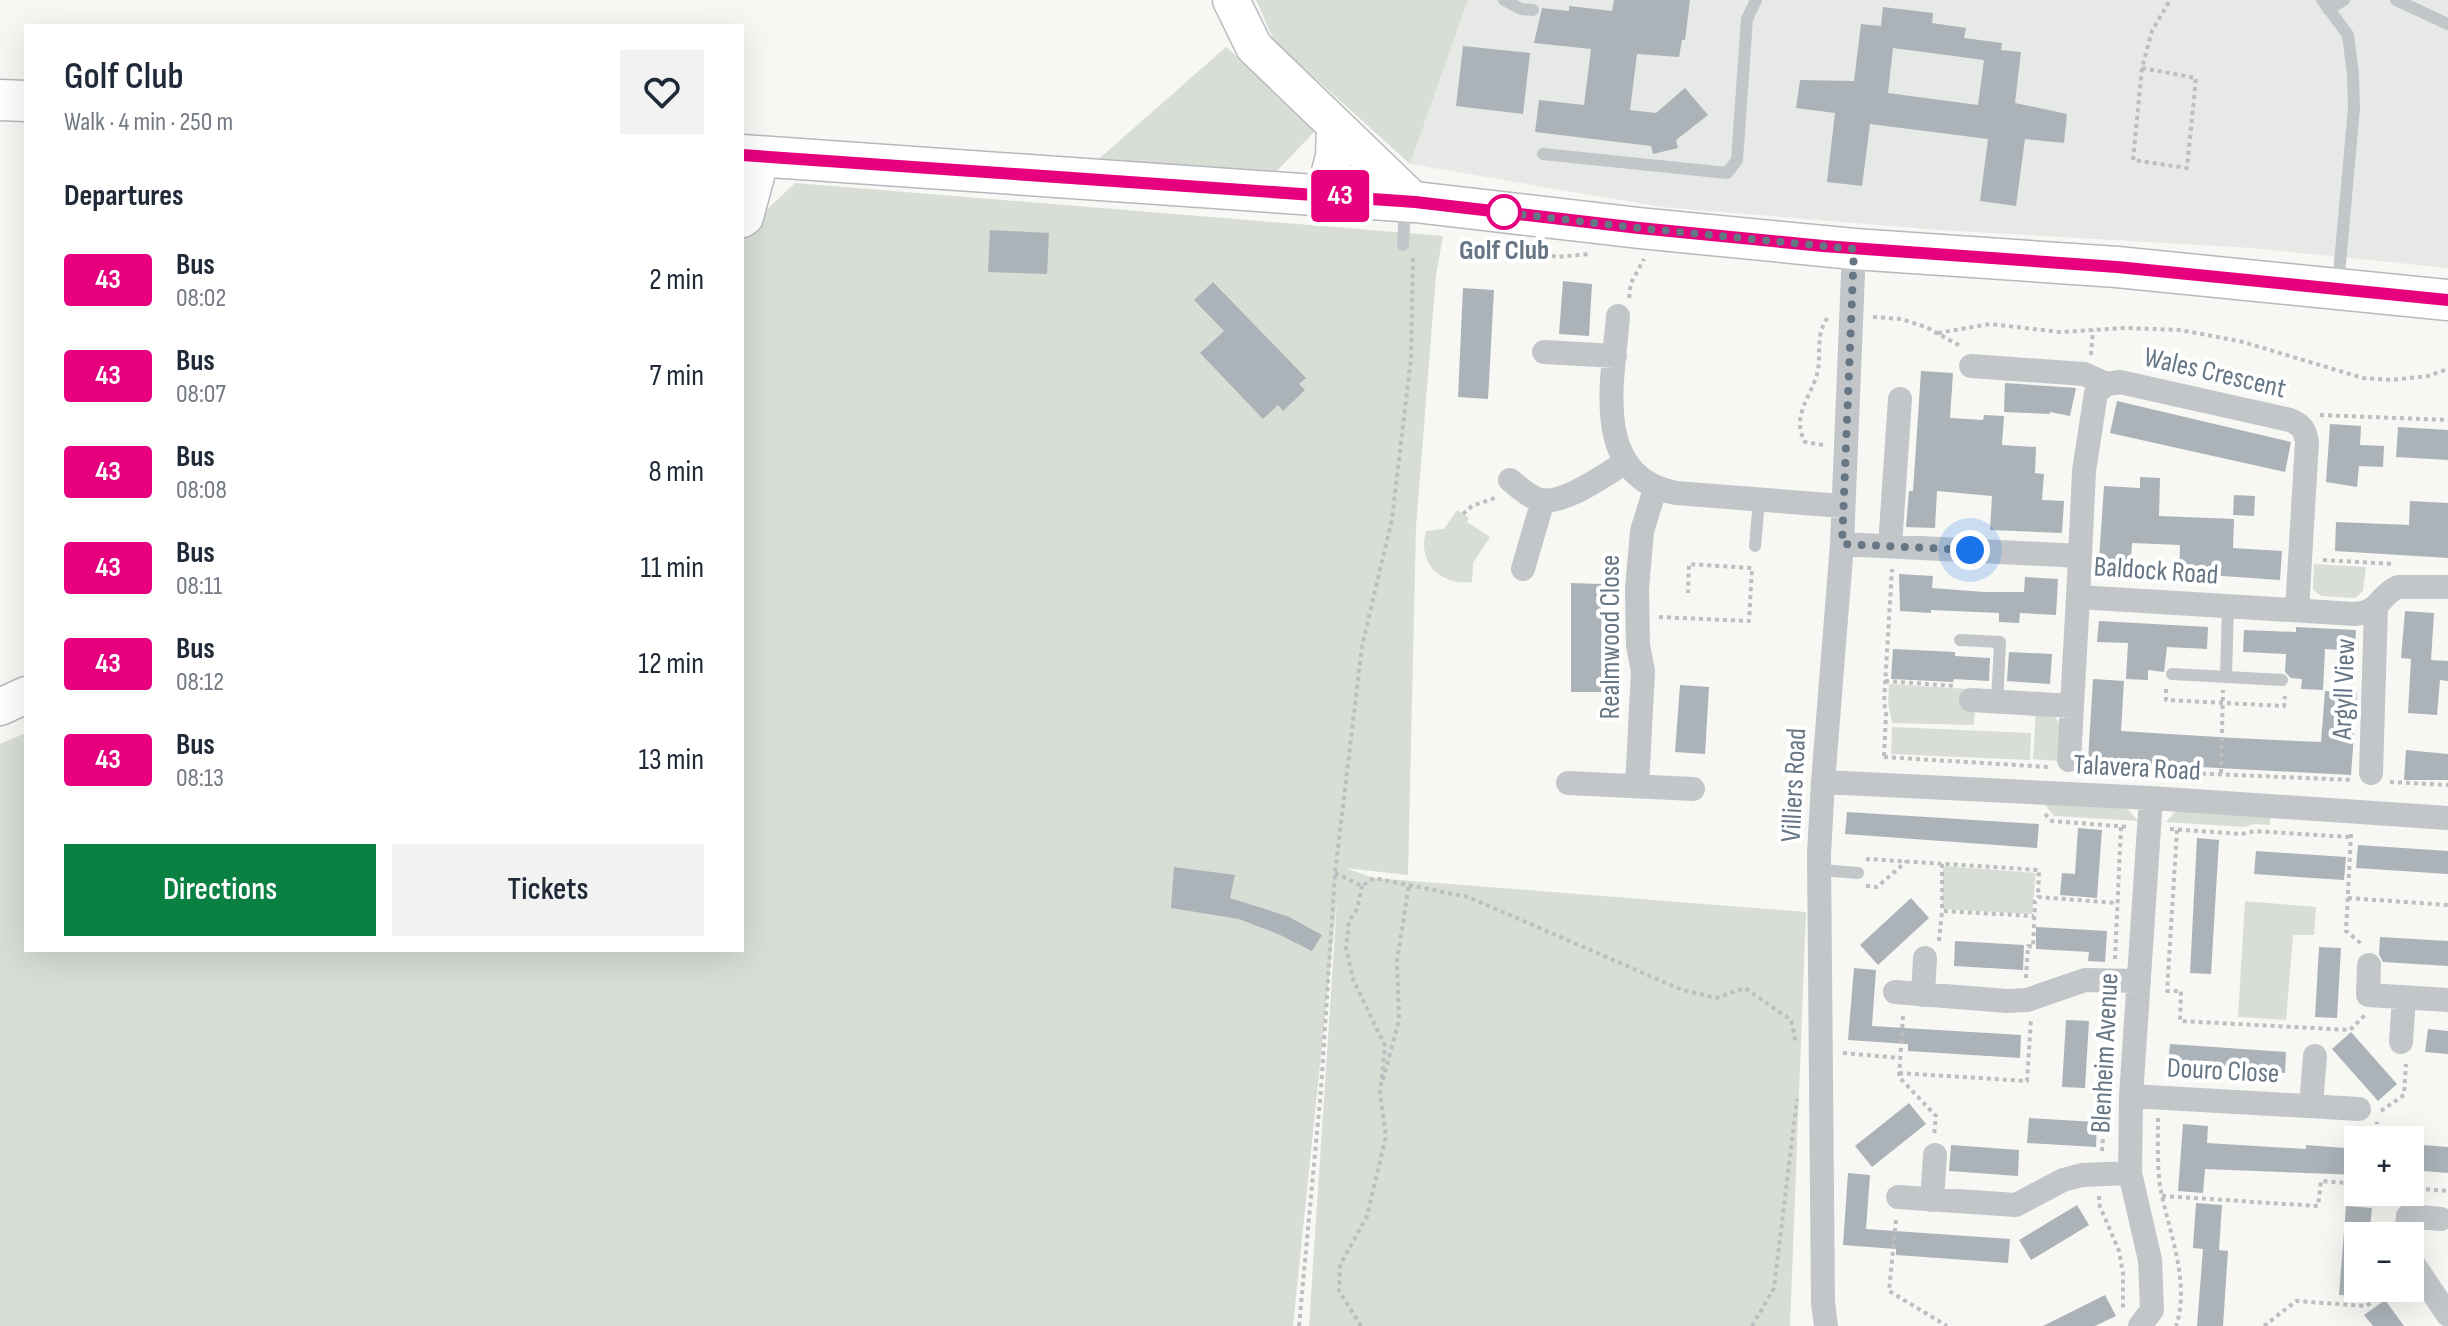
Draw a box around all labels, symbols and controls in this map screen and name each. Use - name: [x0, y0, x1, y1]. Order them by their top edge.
- button: heart: [620, 50, 704, 134]
- text: Golf Club: [64, 54, 184, 99]
- text: Walk · 4 min · 250 m: [64, 107, 233, 138]
- line badge: 43: [1304, 170, 1376, 222]
- text: Departures: [64, 178, 184, 214]
- text: 43: [1327, 179, 1353, 212]
- marker: Golf Club: [1487, 195, 1521, 229]
- place label: Golf Club: [1459, 234, 1549, 267]
- text: Bus: [176, 247, 215, 283]
- text: 2 min: [649, 262, 704, 298]
- text: 43: [95, 263, 121, 296]
- text: 08:02: [176, 283, 226, 314]
- street label: Wales Crescent: [2141, 341, 2289, 405]
- text: Bus: [176, 343, 215, 379]
- text: 7 min: [650, 358, 704, 394]
- text: 43: [95, 359, 121, 392]
- text: 08:07: [176, 379, 226, 410]
- text: Bus: [176, 439, 215, 475]
- text: 8 min: [648, 454, 704, 490]
- text: 43: [95, 455, 121, 488]
- text: 08:08: [176, 475, 227, 506]
- your location: [1950, 530, 1990, 570]
- text: Bus: [176, 535, 215, 571]
- text: 11 min: [641, 550, 704, 586]
- street label: Baldock Road: [2093, 550, 2219, 592]
- text: 43: [95, 551, 121, 584]
- street label: Realmwood Close: [1594, 555, 1627, 719]
- text: 08:11: [176, 571, 222, 602]
- text: Bus: [176, 631, 215, 667]
- street label: Argyll View: [2326, 638, 2362, 741]
- text: 12 min: [638, 646, 704, 682]
- text: 43: [95, 647, 121, 680]
- text: 08:12: [176, 667, 224, 698]
- text: Bus: [176, 727, 215, 763]
- street label: Villiers Road: [1775, 727, 1813, 843]
- text: 13 min: [638, 742, 704, 778]
- text: 43: [95, 743, 121, 776]
- street label: Talavera Road: [2073, 748, 2201, 788]
- text: 08:13: [176, 763, 224, 794]
- button: Directions: [64, 844, 376, 936]
- button: Tickets: [392, 844, 704, 936]
- street label: Blenheim Avenue: [2084, 972, 2126, 1134]
- street label: Douro Close: [2166, 1052, 2280, 1090]
- map controls: [2344, 1126, 2424, 1302]
- button: +: [2344, 1126, 2424, 1206]
- button: −: [2344, 1222, 2424, 1302]

